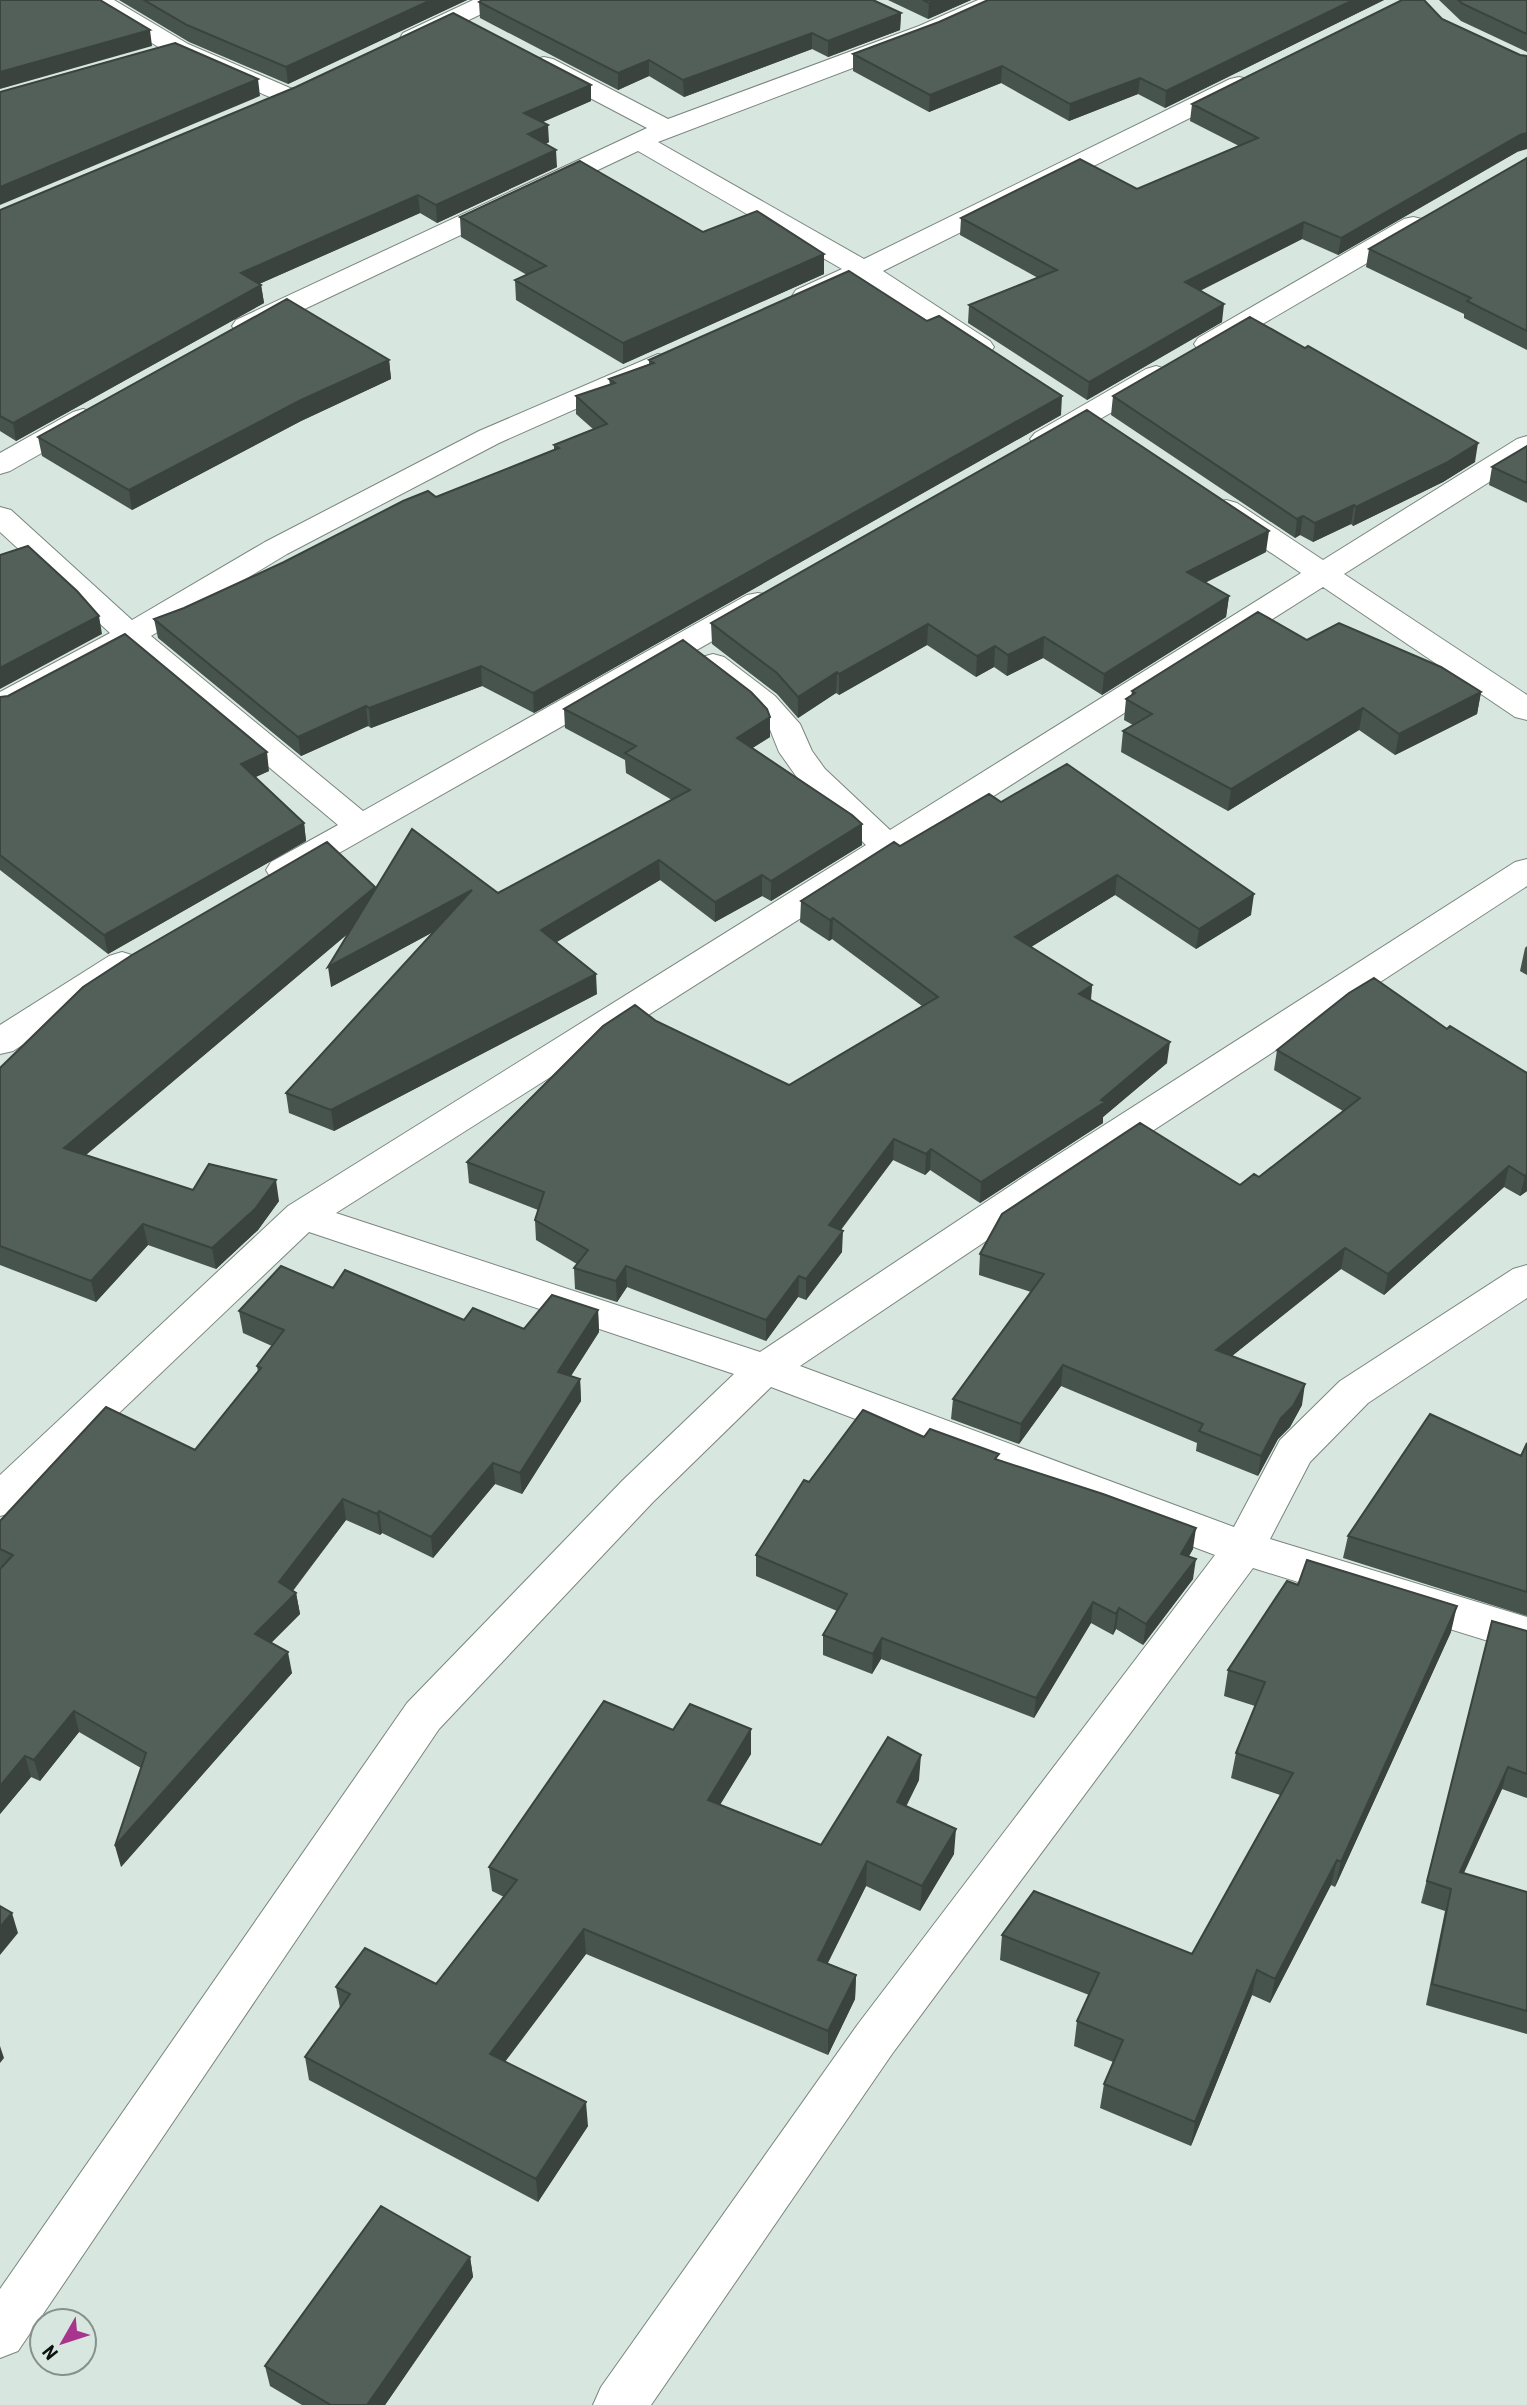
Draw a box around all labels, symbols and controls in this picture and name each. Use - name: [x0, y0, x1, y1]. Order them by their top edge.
- north arrow: [28, 2307, 98, 2377]
- text: N: [38, 2341, 63, 2364]

